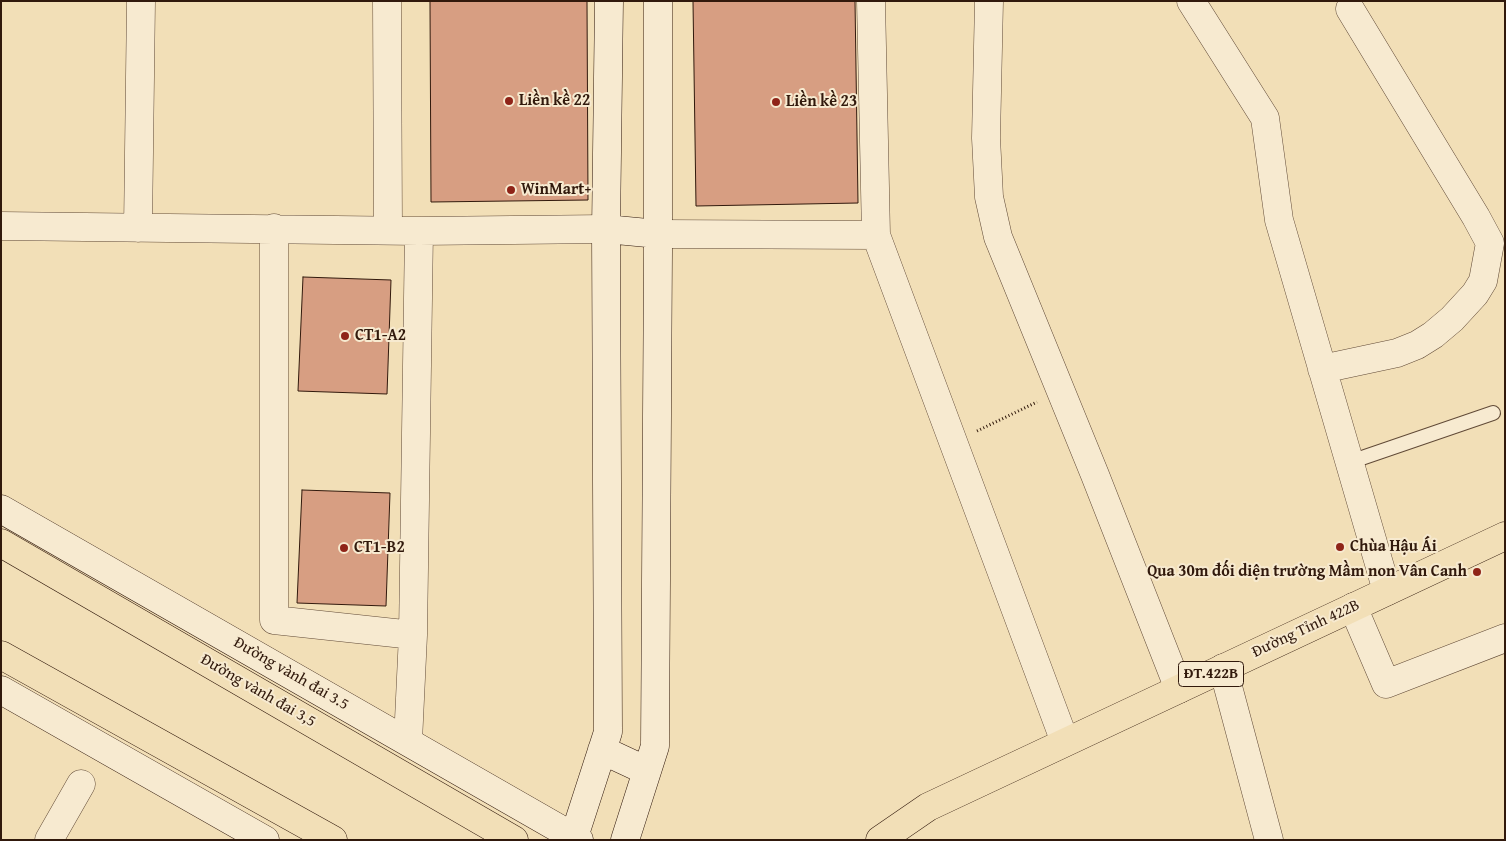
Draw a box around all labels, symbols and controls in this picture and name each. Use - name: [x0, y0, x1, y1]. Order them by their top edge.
- place label: Liền kề 22: [519, 91, 590, 111]
- place label: Liền kề 23: [786, 92, 857, 112]
- marker: Liền kề 22: [503, 95, 515, 107]
- marker: Liền kề 23: [770, 96, 782, 108]
- place label: WinMart+: [521, 180, 591, 200]
- marker: WinMart+: [505, 184, 517, 196]
- place label: CT1-A2: [355, 326, 406, 346]
- marker: CT1-A2: [339, 330, 351, 342]
- place label: Chùa Hậu Ái: [1350, 537, 1437, 557]
- place label: CT1-B2: [354, 538, 405, 558]
- marker: Chùa Hậu Ái: [1334, 541, 1346, 553]
- marker: CT1-B2: [338, 542, 350, 554]
- place label: Qua 30m đối diện trường Mầm non Vân Canh: [1147, 562, 1467, 582]
- marker: Qua 30m đối diện trường Mầm non Vân Canh: [1471, 566, 1483, 578]
- street label: Đường Tỉnh 422B: [1249, 596, 1363, 662]
- street label: Đường vành đai 3.5: [230, 633, 352, 715]
- street label: Đường vành đai 3,5: [197, 650, 319, 732]
- road number: ĐT.422B: [1178, 662, 1244, 686]

